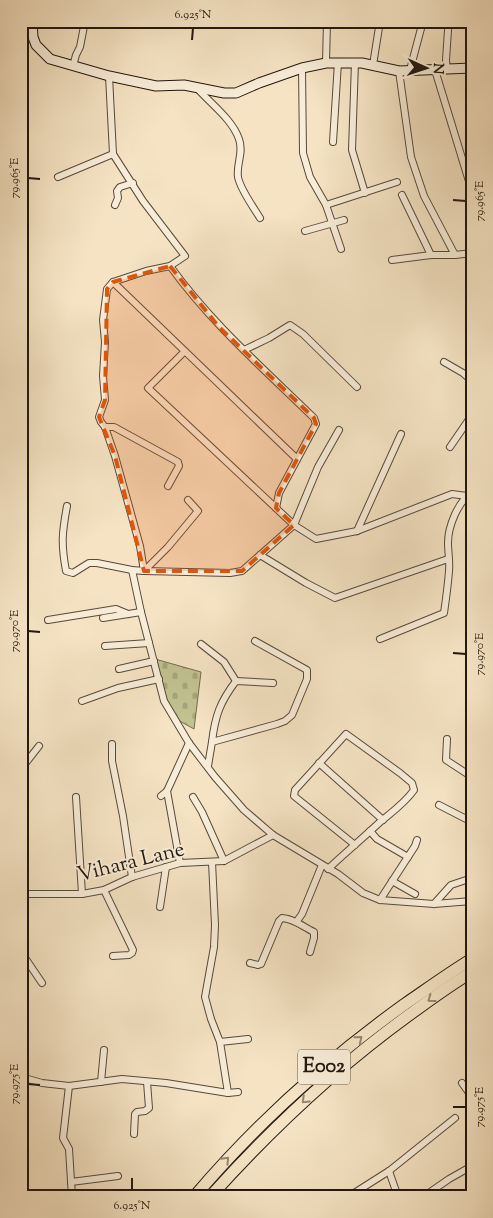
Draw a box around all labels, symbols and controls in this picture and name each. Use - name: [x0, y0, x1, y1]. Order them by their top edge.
- text: 6.925°N: [175, 6, 212, 24]
- north arrow: [400, 42, 450, 92]
- text: N: [427, 62, 447, 75]
- text: 79.965°E: [6, 157, 24, 198]
- text: 79.965°E: [471, 180, 489, 221]
- text: 79.970°E: [6, 609, 24, 652]
- text: 79.970°E: [471, 632, 489, 675]
- street label: Vihara Lane: [74, 835, 188, 891]
- one-way arrow: [428, 993, 437, 1002]
- one-way arrow: [353, 1036, 362, 1045]
- road number: E002: [298, 1050, 350, 1084]
- text: 79.975°E: [6, 1063, 24, 1104]
- text: 79.975°E: [471, 1086, 489, 1127]
- one-way arrow: [301, 1095, 310, 1104]
- one-way arrow: [220, 1157, 229, 1166]
- text: 6.925°N: [114, 1197, 151, 1215]

